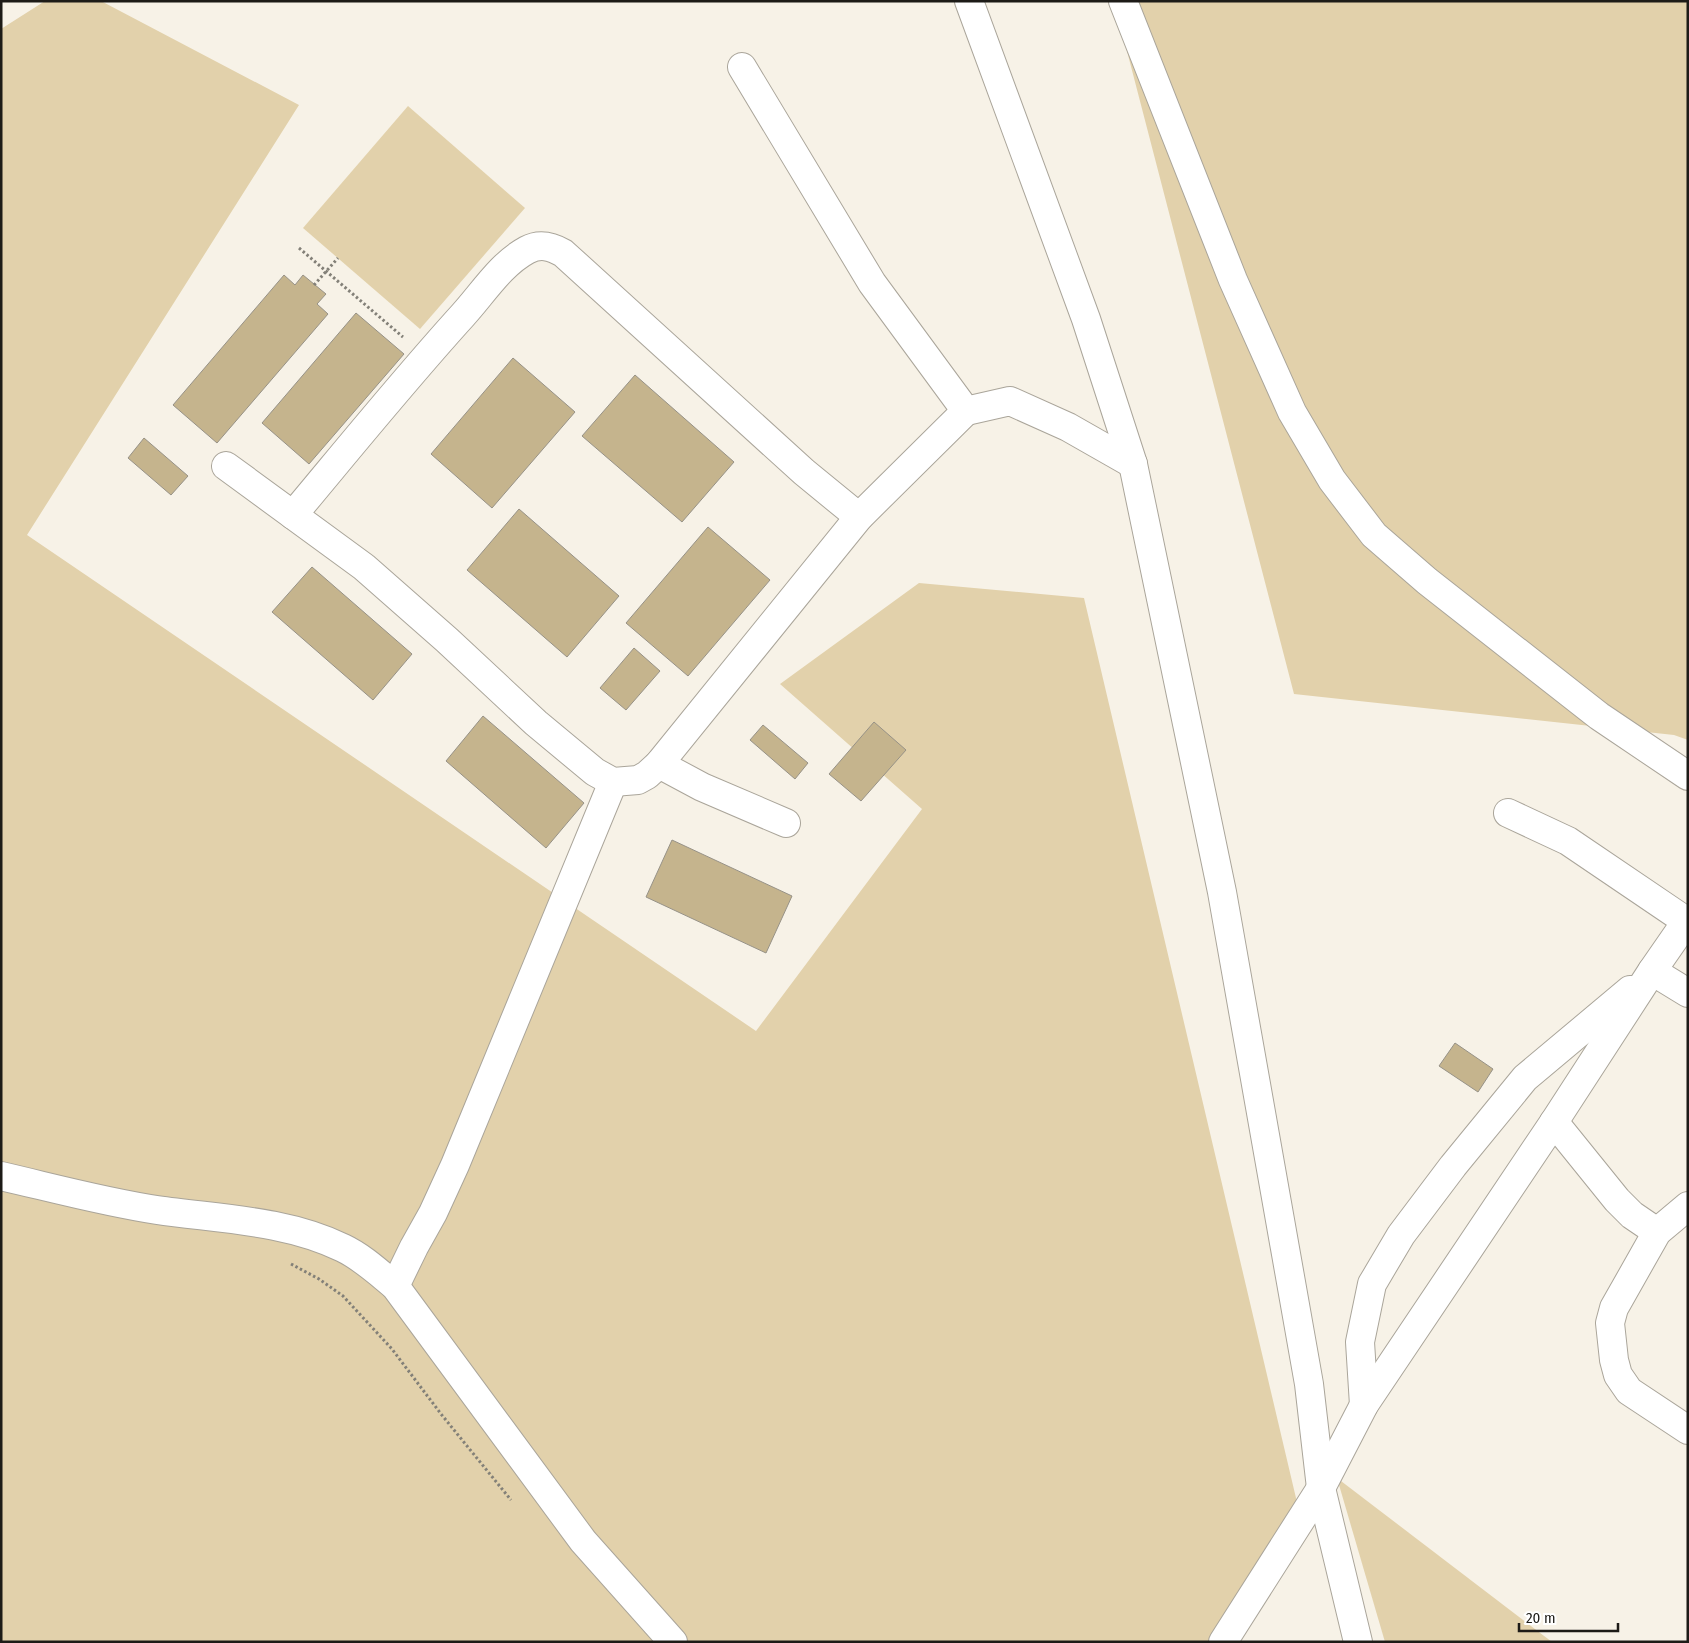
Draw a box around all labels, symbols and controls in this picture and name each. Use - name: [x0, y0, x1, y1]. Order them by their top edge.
- scale bar: [1519, 1600, 1618, 1632]
- text: 20 m: [1526, 1609, 1556, 1627]

